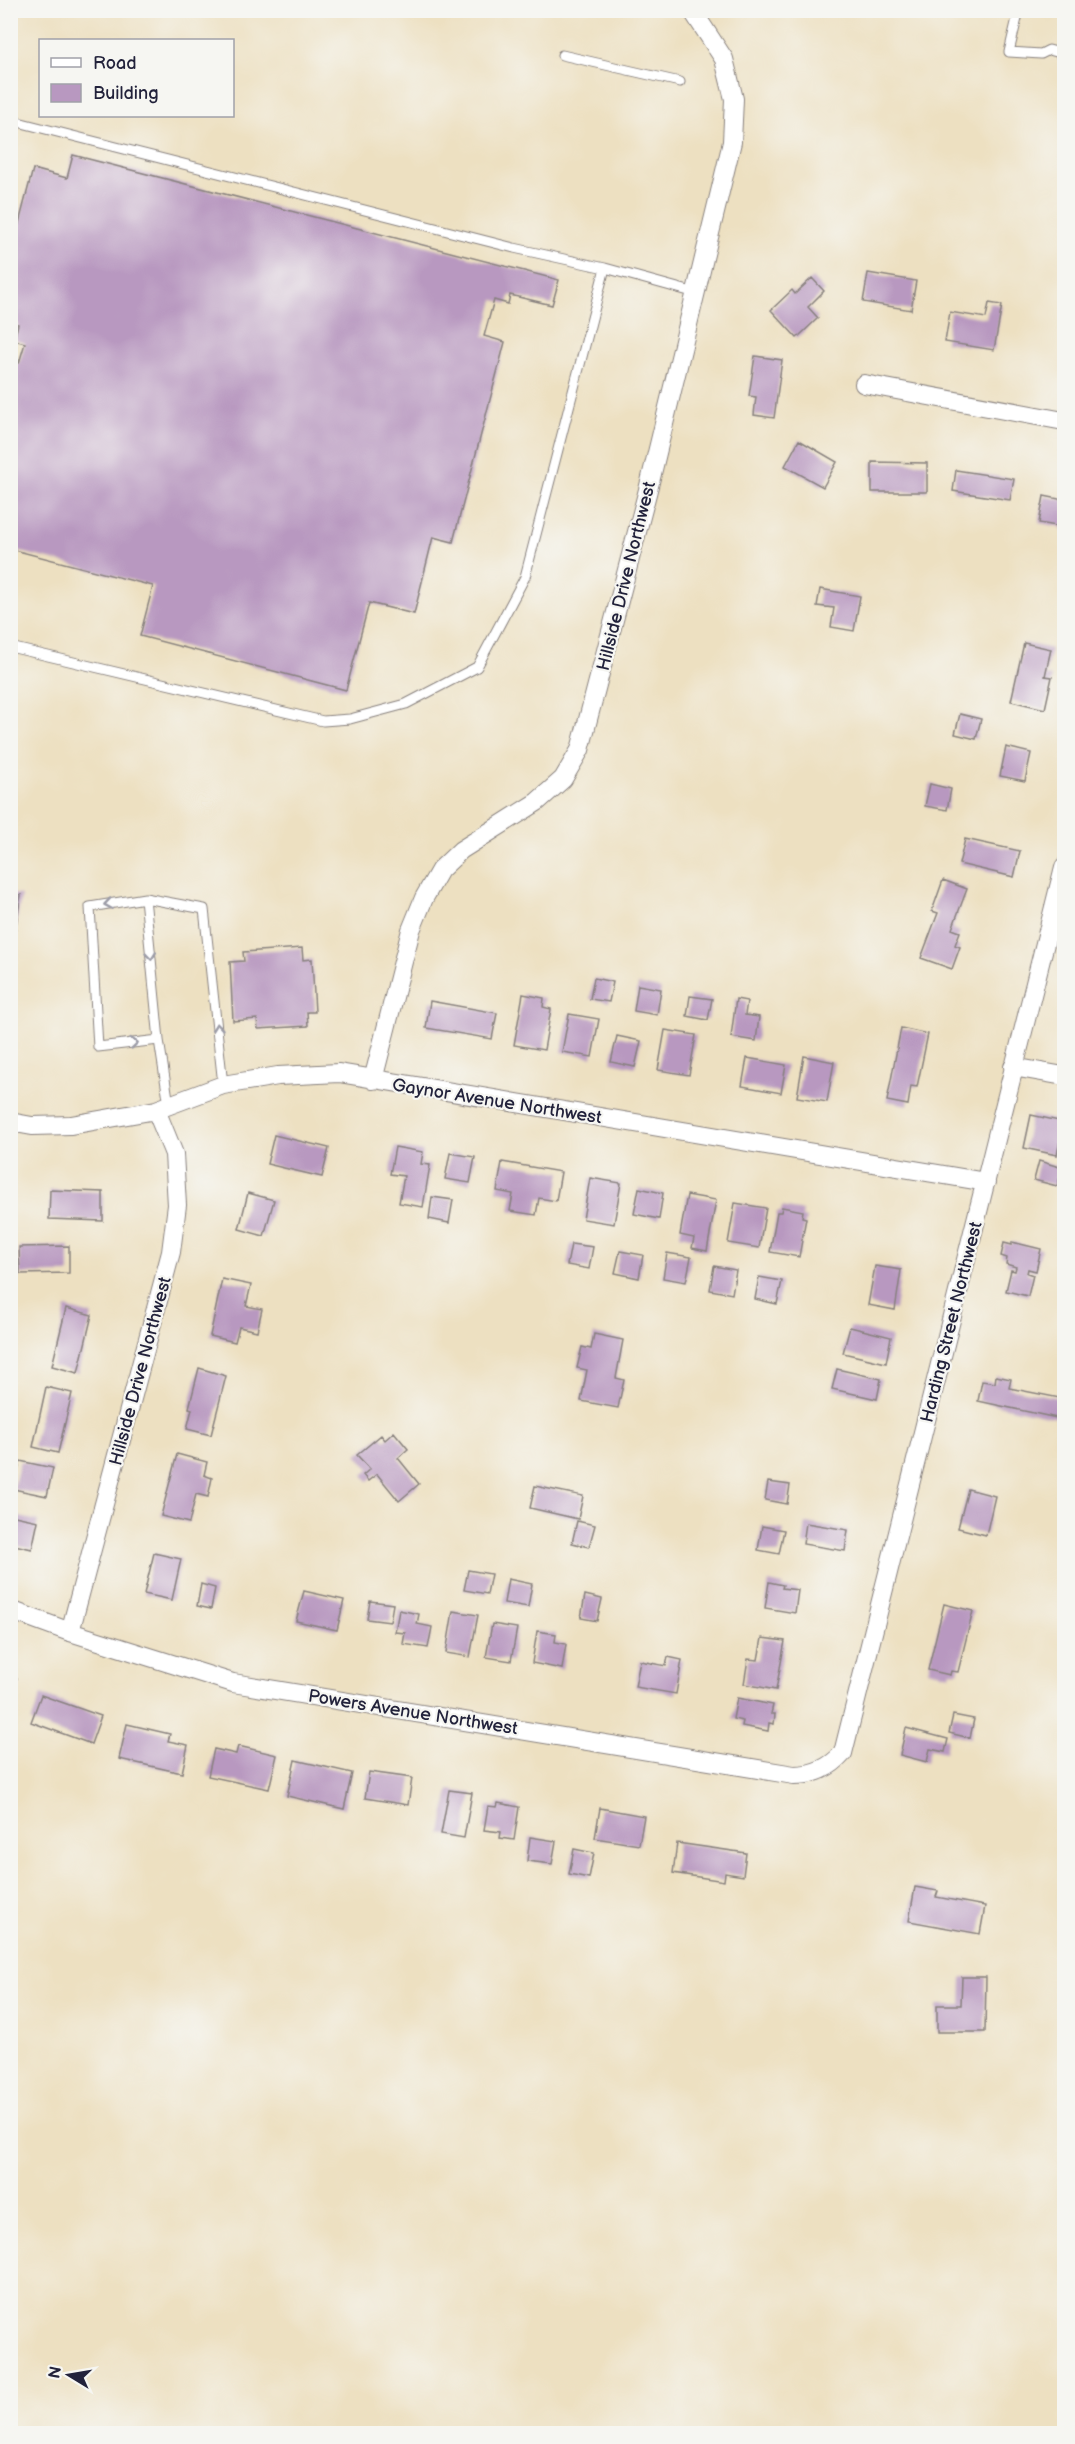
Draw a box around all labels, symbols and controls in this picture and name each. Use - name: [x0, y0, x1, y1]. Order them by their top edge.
- legend: [39, 39, 234, 117]
- text: Road: [93, 53, 137, 74]
- text: Building: [93, 83, 159, 104]
- street label: Hillside Drive Northwest: [593, 479, 660, 673]
- one-way arrow: [104, 897, 113, 909]
- one-way arrow: [144, 952, 157, 961]
- one-way arrow: [211, 1022, 224, 1031]
- one-way arrow: [130, 1037, 139, 1050]
- street label: Gaynor Avenue Northwest: [391, 1075, 604, 1128]
- street label: Harding Street Northwest: [916, 1219, 987, 1425]
- street label: Hillside Drive Northwest: [105, 1274, 176, 1468]
- street label: Powers Avenue Northwest: [307, 1686, 520, 1739]
- north arrow: [39, 2345, 99, 2405]
- text: N: [45, 2365, 66, 2380]

